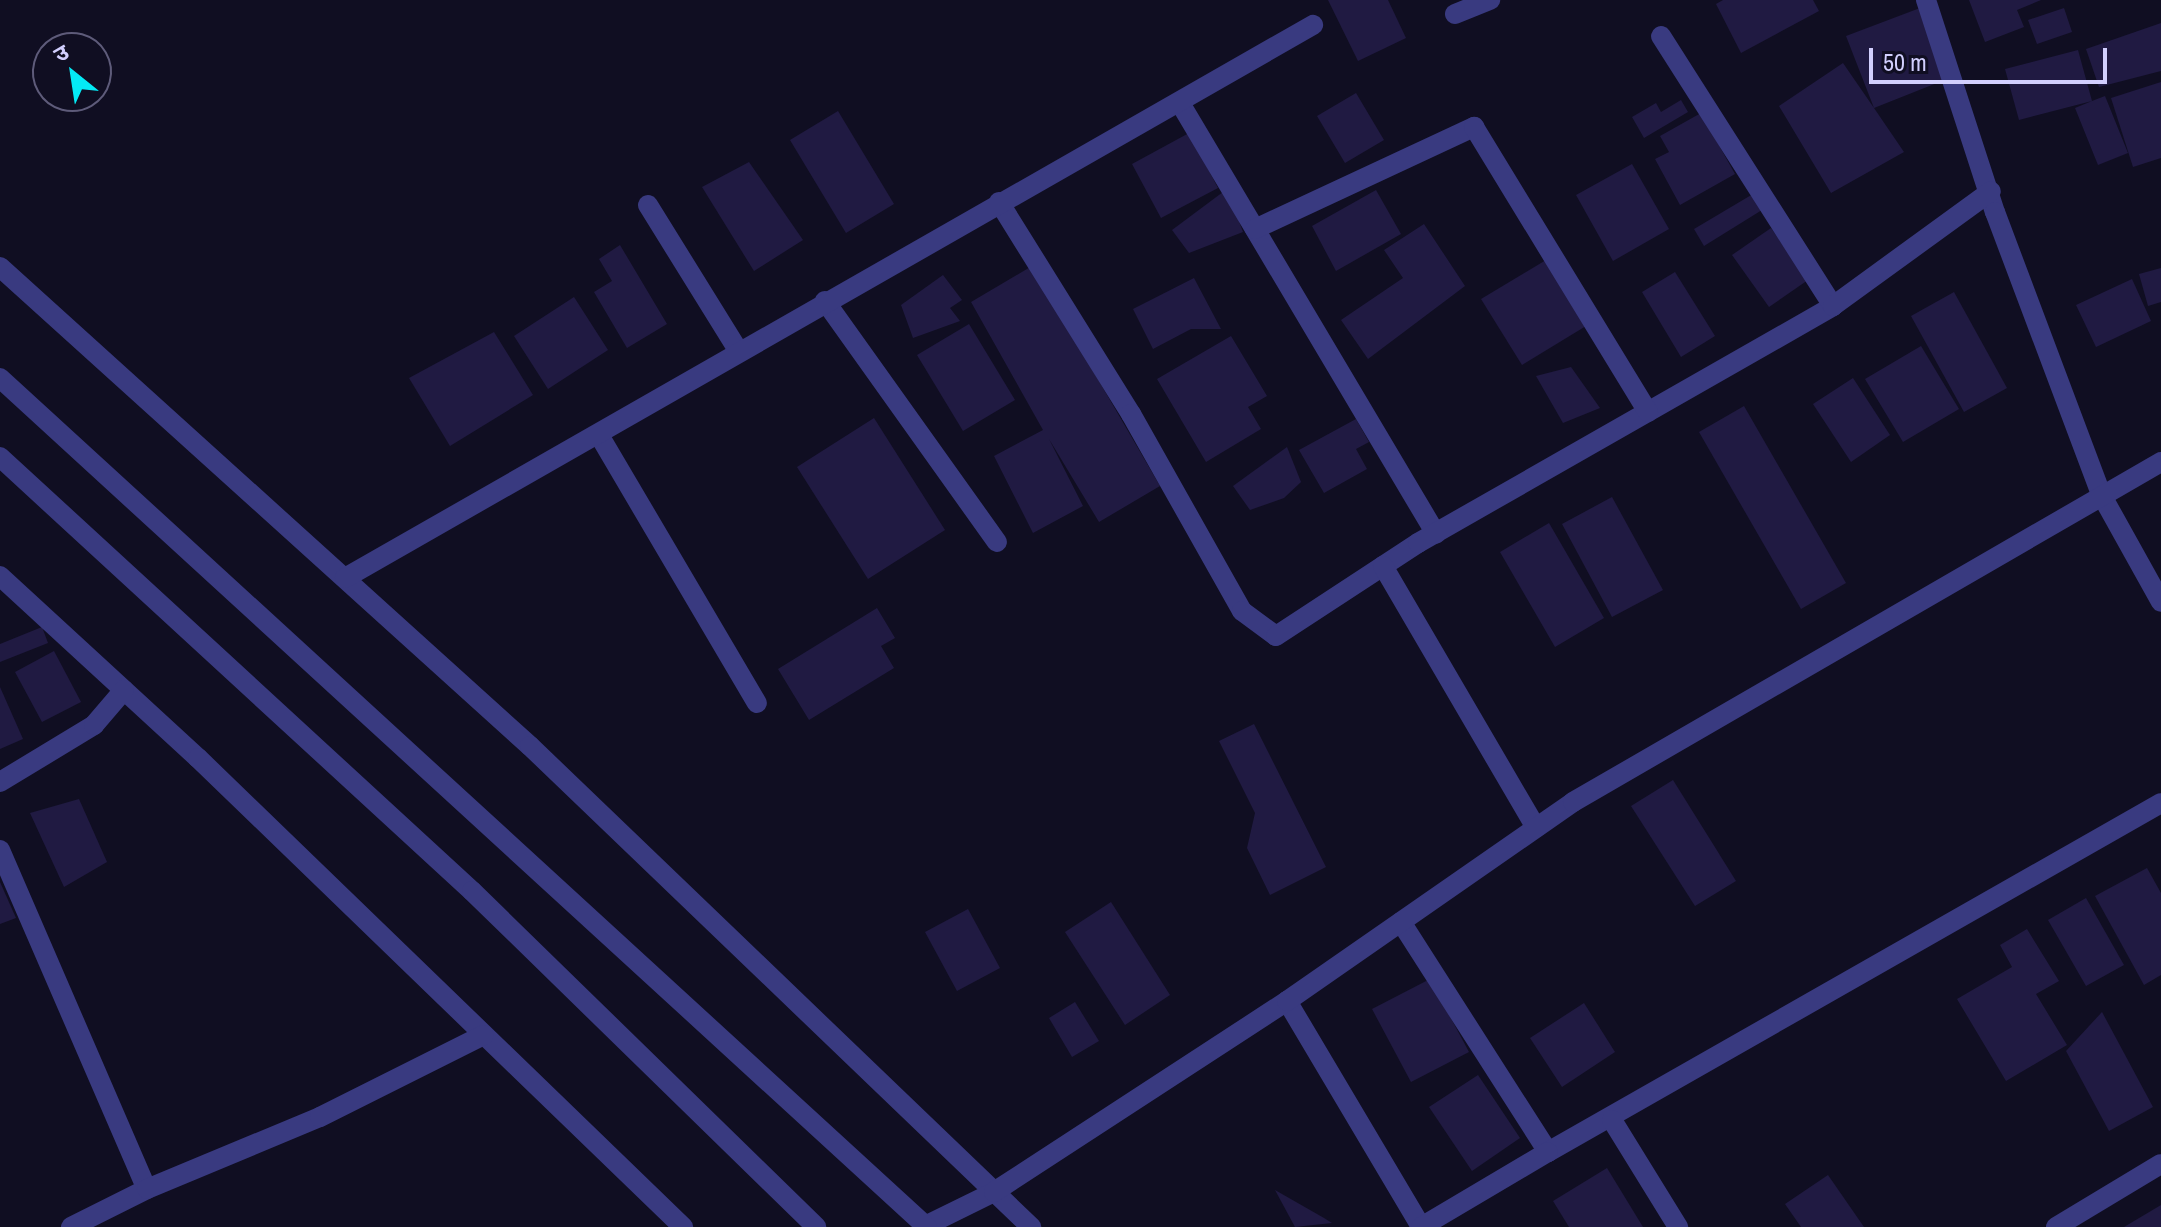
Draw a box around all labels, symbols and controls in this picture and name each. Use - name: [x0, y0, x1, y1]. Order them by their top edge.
- north arrow: [32, 32, 112, 112]
- scale bar: [1873, 32, 2111, 82]
- text: उ: [48, 37, 74, 69]
- text: 50 m: [1883, 46, 1927, 78]

